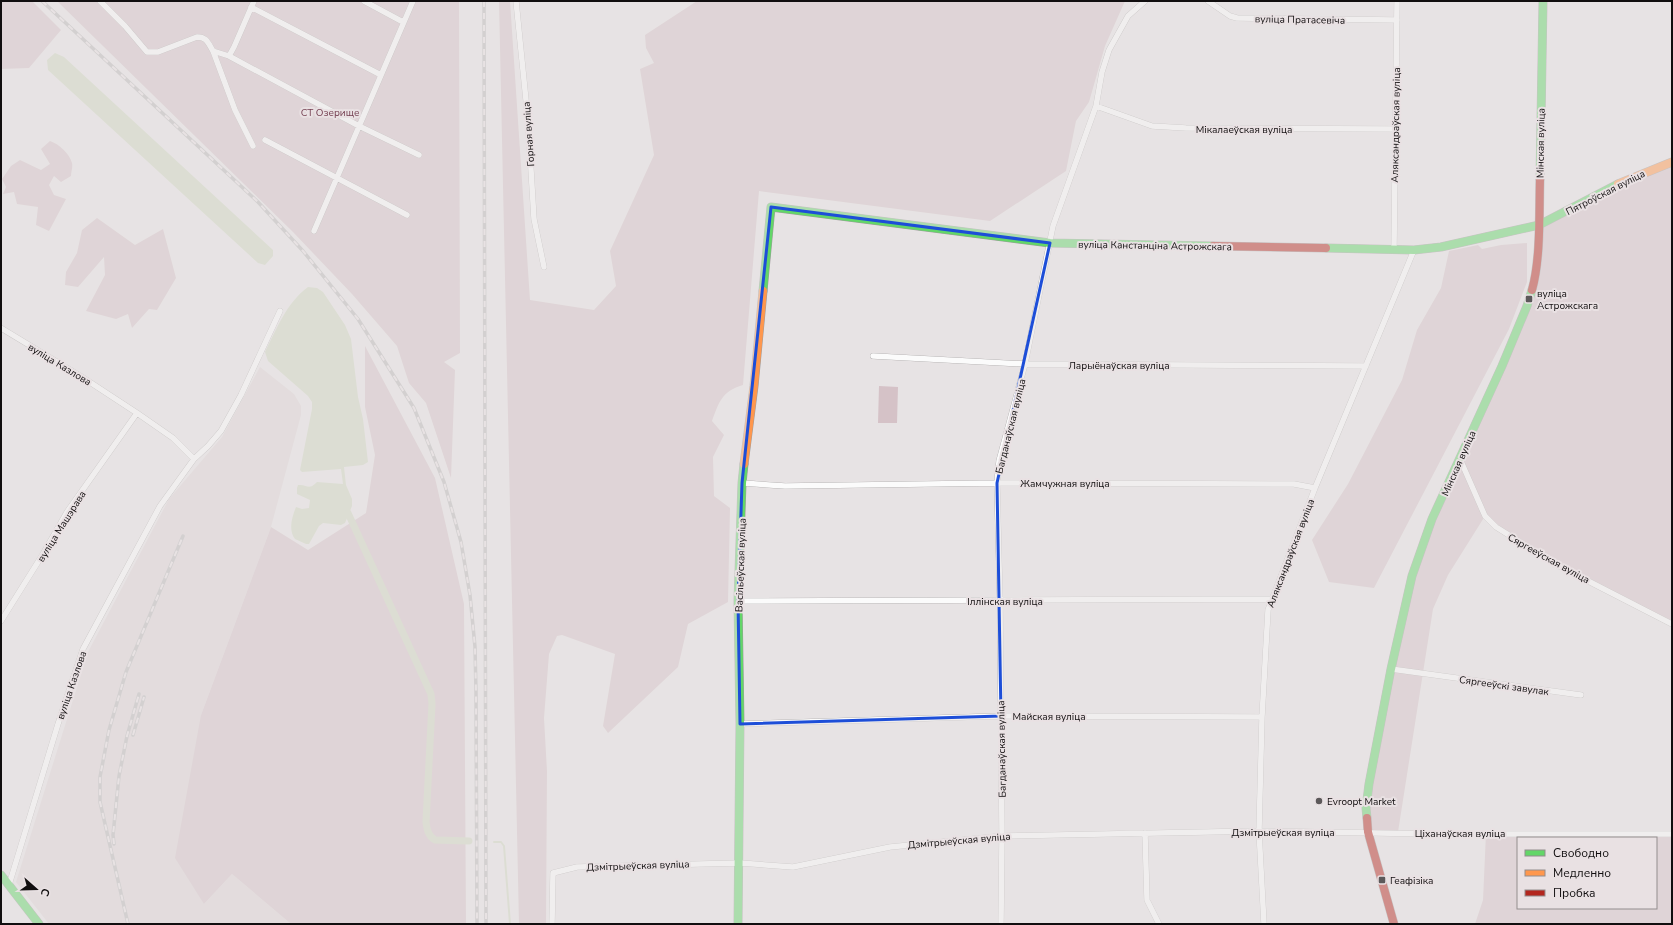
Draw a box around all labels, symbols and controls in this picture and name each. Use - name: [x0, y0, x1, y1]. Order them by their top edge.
- street label: вуліца Пратасевіча: [1255, 12, 1345, 28]
- street label: Аляксандраўская вуліца: [1388, 67, 1404, 183]
- street label: Горная вуліца: [520, 101, 538, 167]
- park label: СТ Озерище: [301, 106, 359, 120]
- street label: Мінская вуліца: [1533, 108, 1549, 178]
- street label: Мікалаеўская вуліца: [1196, 123, 1292, 137]
- street label: Пятроўская вуліца: [1563, 167, 1648, 219]
- street label: вуліца Канстанціна Астрожскага: [1078, 238, 1232, 254]
- place label: вуліца Астрожскага: [1537, 287, 1598, 313]
- marker: вуліца Астрожскага: [1524, 294, 1534, 304]
- street label: вуліца Казлова: [25, 340, 94, 389]
- street label: Ларыёнаўская вуліца: [1068, 359, 1170, 373]
- street label: Багданаўская вуліца: [992, 377, 1030, 475]
- street label: Мінская вуліца: [1438, 429, 1480, 498]
- street label: Жамчужная вуліца: [1020, 477, 1110, 491]
- street label: вуліца Машэрава: [34, 488, 89, 565]
- street label: Аляксандраўская вуліца: [1264, 497, 1318, 610]
- street label: Васільеўская вуліца: [732, 518, 750, 612]
- street label: Сяргееўская вуліца: [1505, 531, 1592, 587]
- street label: Іллінская вуліца: [967, 595, 1043, 609]
- street label: вуліца Казлова: [54, 649, 90, 721]
- street label: Сяргееўскі завулак: [1458, 673, 1550, 699]
- street label: Багданаўская вуліца: [994, 700, 1010, 798]
- street label: Майская вуліца: [1012, 710, 1086, 724]
- place label: Evroopt Market: [1327, 795, 1396, 809]
- marker: Evroopt Market: [1314, 796, 1324, 806]
- street label: Дзмітрыеўская вуліца: [1231, 826, 1335, 840]
- street label: Ціханаўская вуліца: [1415, 827, 1505, 841]
- street label: Дзмітрыеўская вуліца: [907, 830, 1011, 852]
- legend: [1517, 837, 1657, 909]
- text: Свободно: [1553, 845, 1609, 861]
- street label: Дзмітрыеўская вуліца: [586, 857, 690, 875]
- text: Медленно: [1553, 865, 1611, 881]
- north arrow: [16, 869, 56, 909]
- place label: Геафізіка: [1390, 874, 1433, 888]
- marker: Геафізіка: [1377, 875, 1387, 885]
- text: Пробка: [1553, 885, 1596, 901]
- text: С: [36, 886, 53, 899]

